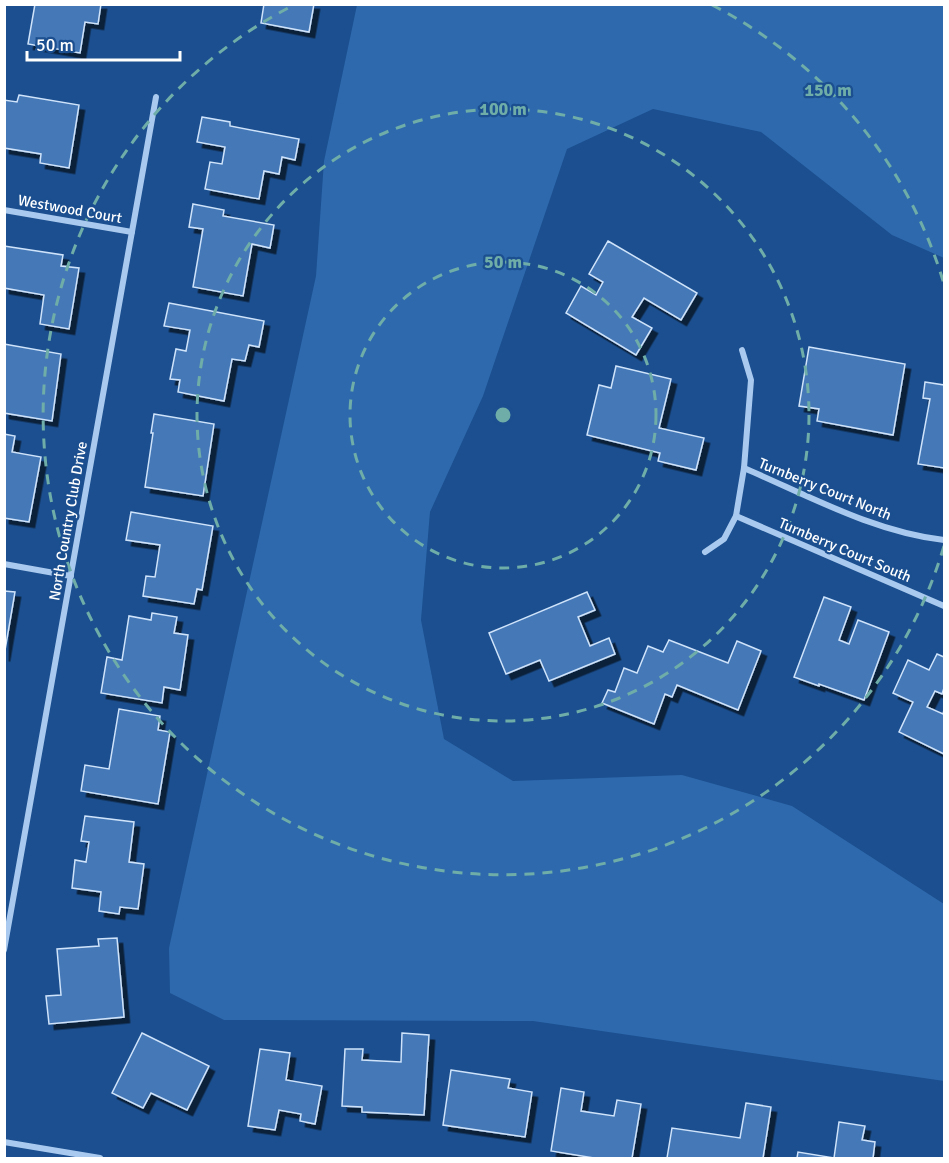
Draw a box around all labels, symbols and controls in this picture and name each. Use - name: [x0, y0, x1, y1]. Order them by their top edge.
- scale bar: [27, 24, 180, 62]
- text: 50 m: [36, 34, 74, 56]
- text: 150 m: [804, 79, 852, 101]
- text: 100 m: [479, 98, 527, 120]
- street label: Westwood Court: [17, 191, 123, 227]
- text: 50 m: [484, 251, 522, 273]
- centre of rings: [493, 405, 513, 425]
- street label: North Country Club Drive: [45, 440, 91, 602]
- street label: Turnberry Court North: [756, 454, 894, 524]
- street label: Turnberry Court South: [776, 514, 914, 586]

